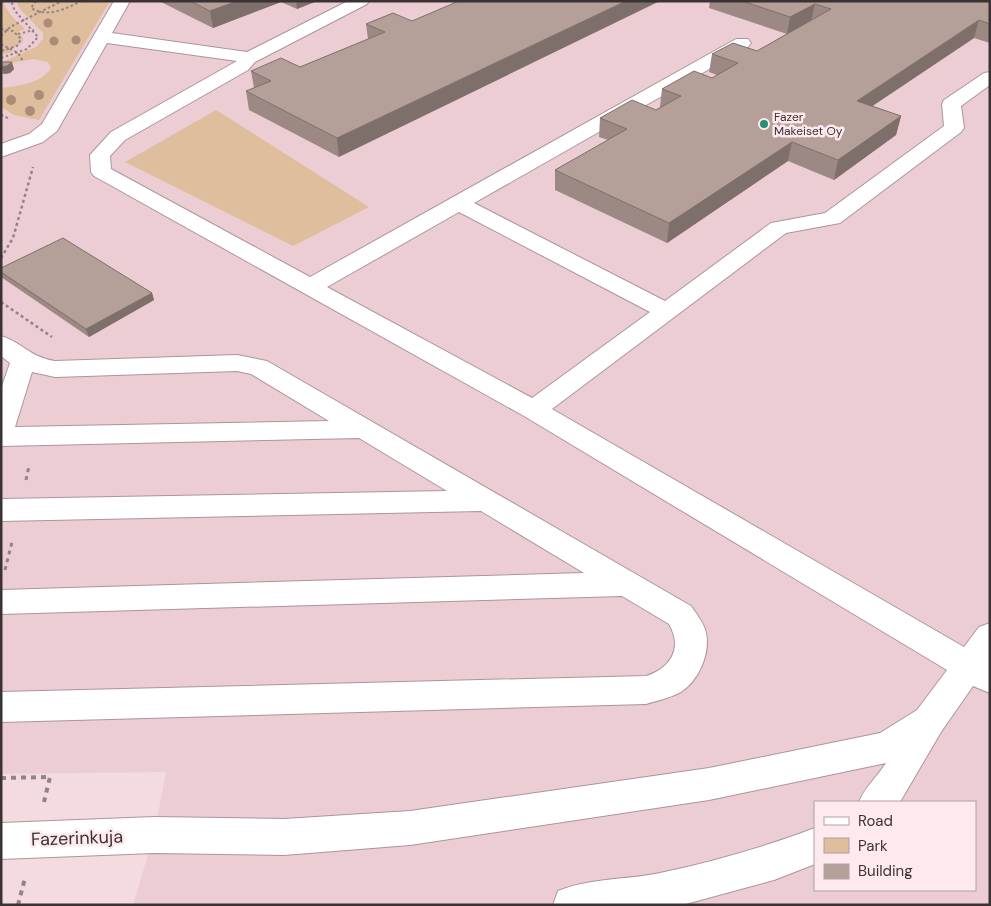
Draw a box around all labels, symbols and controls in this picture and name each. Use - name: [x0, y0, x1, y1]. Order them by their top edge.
- place label: Fazer Makeiset Oy: [774, 109, 843, 139]
- marker: Fazer Makeiset Oy: [758, 118, 770, 130]
- legend: [814, 801, 976, 891]
- text: Road: [858, 811, 893, 831]
- street label: Fazerinkuja: [31, 824, 123, 852]
- text: Park: [858, 836, 888, 856]
- text: Building: [858, 861, 913, 881]

